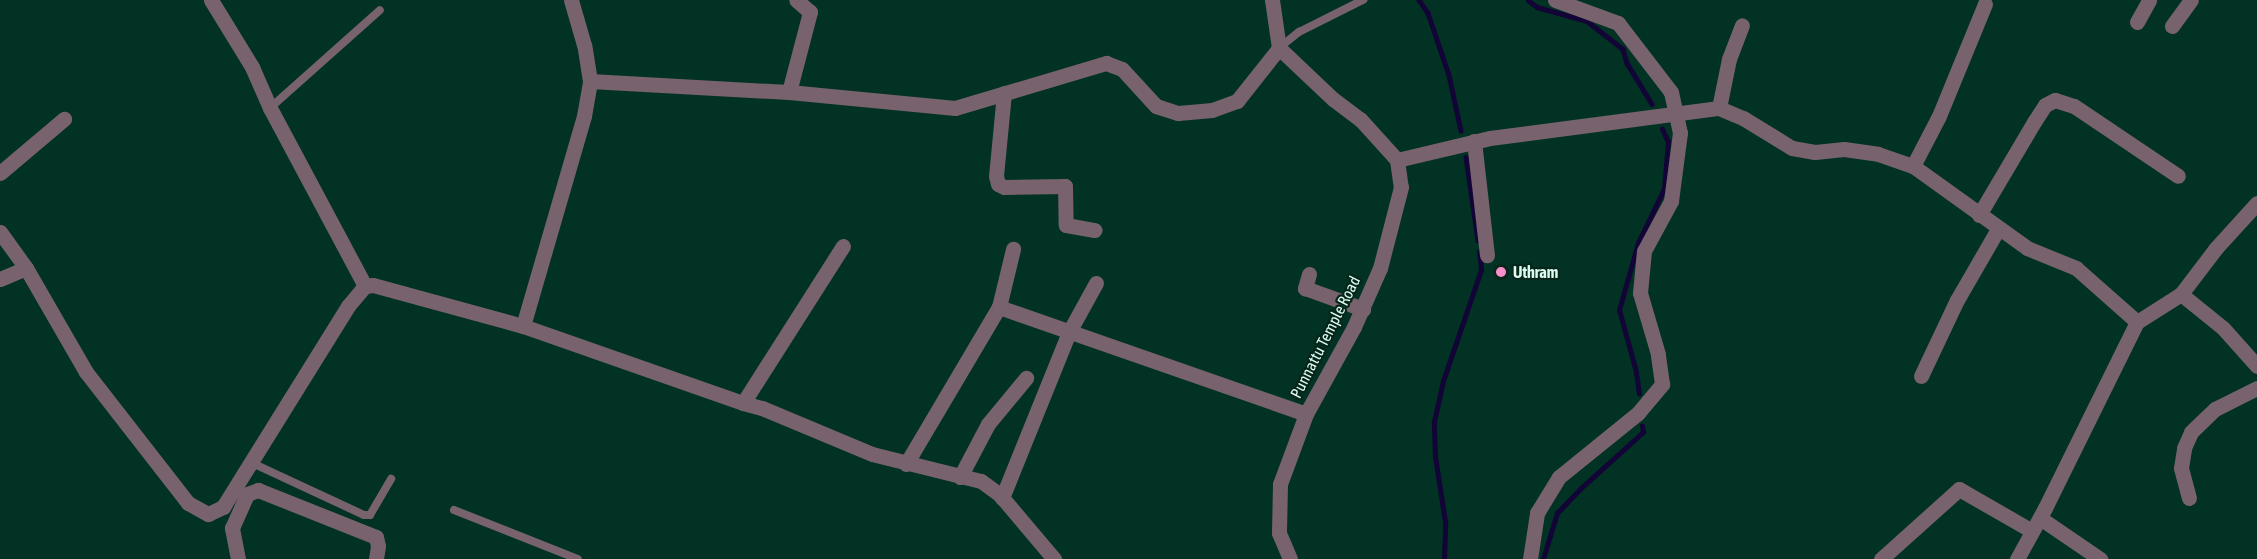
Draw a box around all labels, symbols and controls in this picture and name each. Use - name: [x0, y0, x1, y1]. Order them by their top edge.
- place label: Uthram: [1513, 262, 1558, 282]
- marker: Uthram: [1494, 265, 1508, 279]
- street label: Punnattu Temple Road: [1286, 273, 1364, 401]

